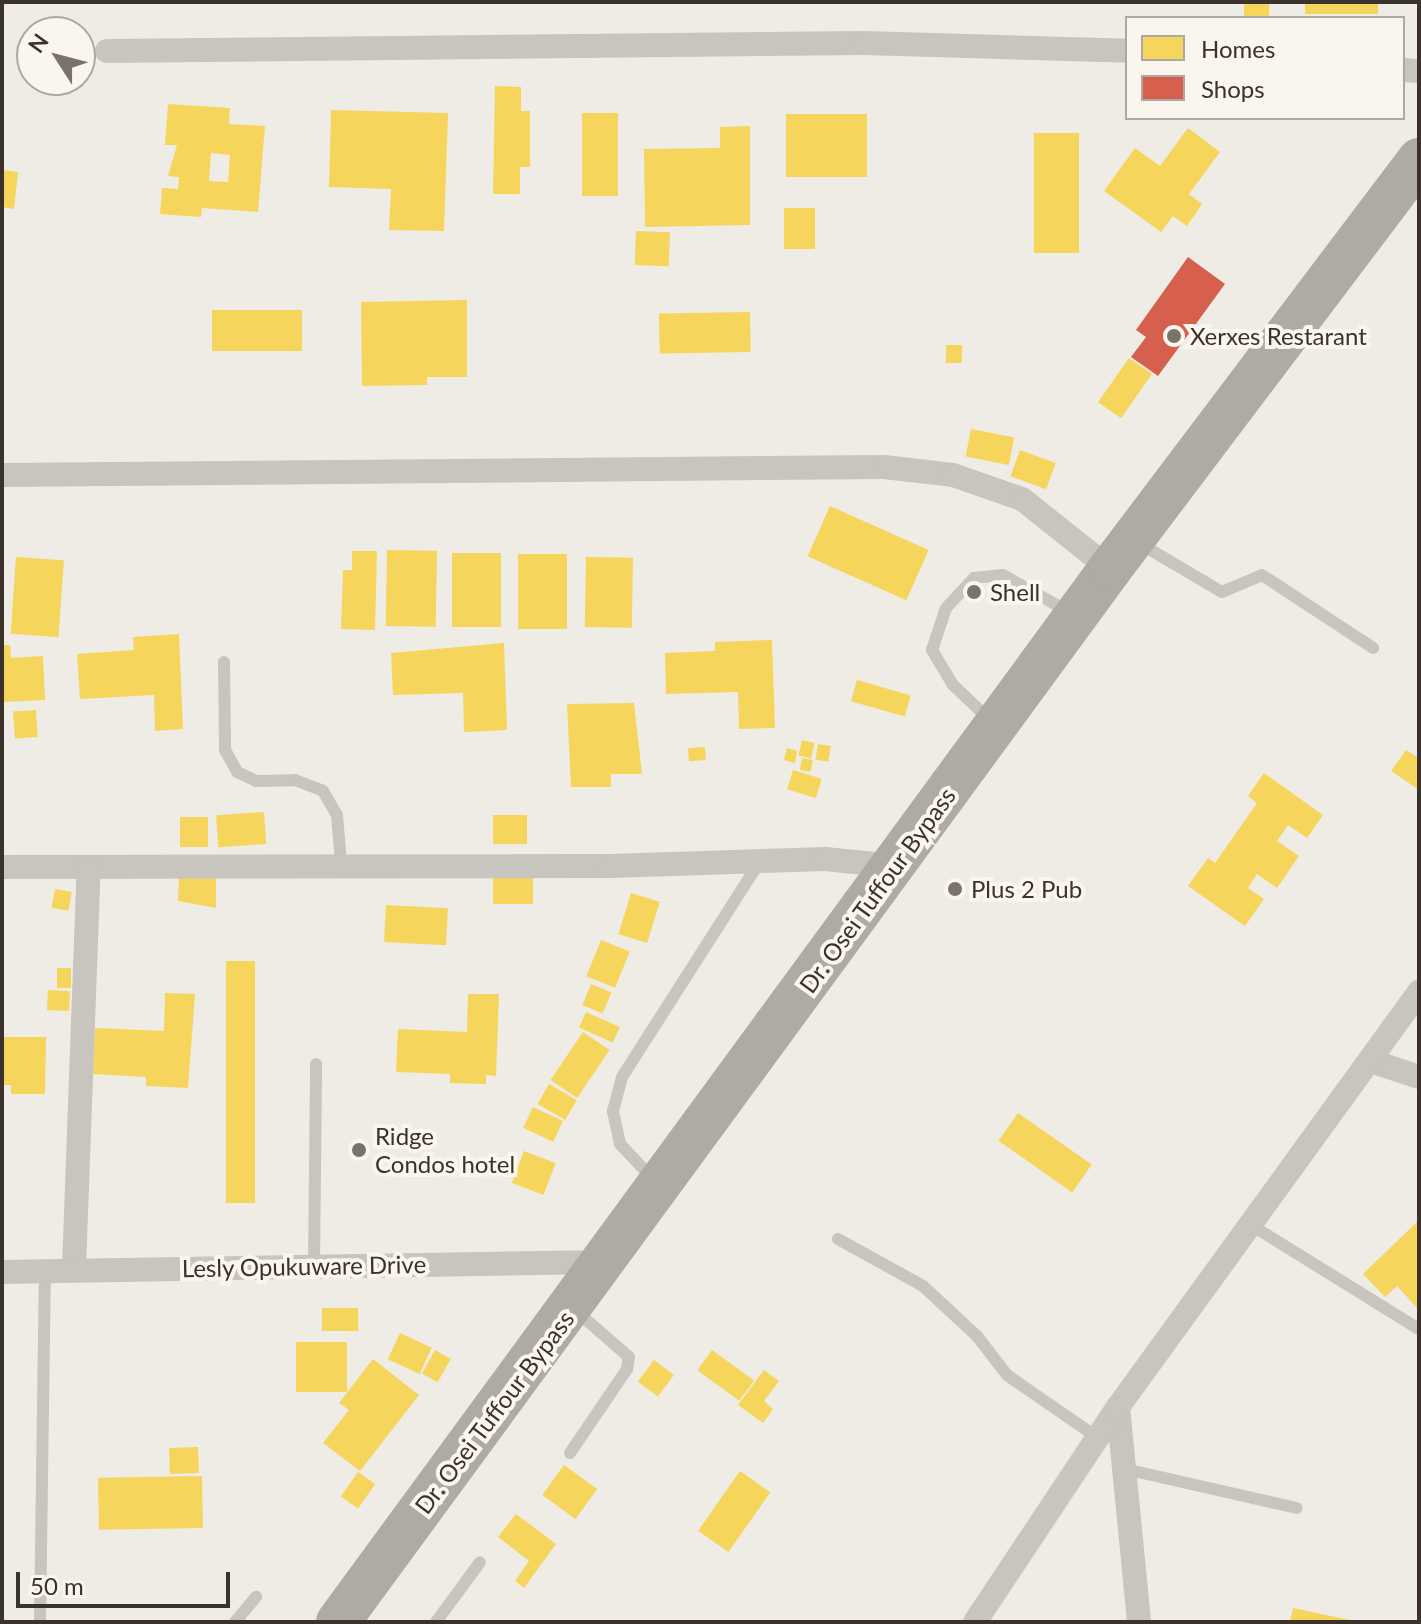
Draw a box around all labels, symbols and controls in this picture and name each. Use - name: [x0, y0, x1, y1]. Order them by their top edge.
- north arrow: [16, 16, 96, 96]
- legend: [1125, 16, 1405, 120]
- text: N: [22, 28, 54, 58]
- text: Homes: [1201, 34, 1275, 63]
- text: Shops: [1201, 74, 1265, 103]
- place label: Xerxes Restarant: [1190, 322, 1367, 350]
- marker: Xerxes Restarant: [1165, 327, 1183, 345]
- place label: Shell: [990, 578, 1040, 606]
- marker: Shell: [965, 583, 983, 601]
- street label: Dr. Osei Tuffour Bypass: [793, 781, 961, 999]
- place label: Plus 2 Pub: [971, 875, 1082, 903]
- marker: Plus 2 Pub: [946, 880, 964, 898]
- place label: Ridge Condos hotel: [375, 1122, 515, 1178]
- marker: Ridge Condos hotel: [350, 1141, 368, 1159]
- street label: Lesly Opukuware Drive: [181, 1249, 427, 1283]
- street label: Dr. Osei Tuffour Bypass: [408, 1304, 580, 1520]
- scale bar: [20, 1556, 234, 1606]
- text: 50 m: [30, 1571, 84, 1600]

